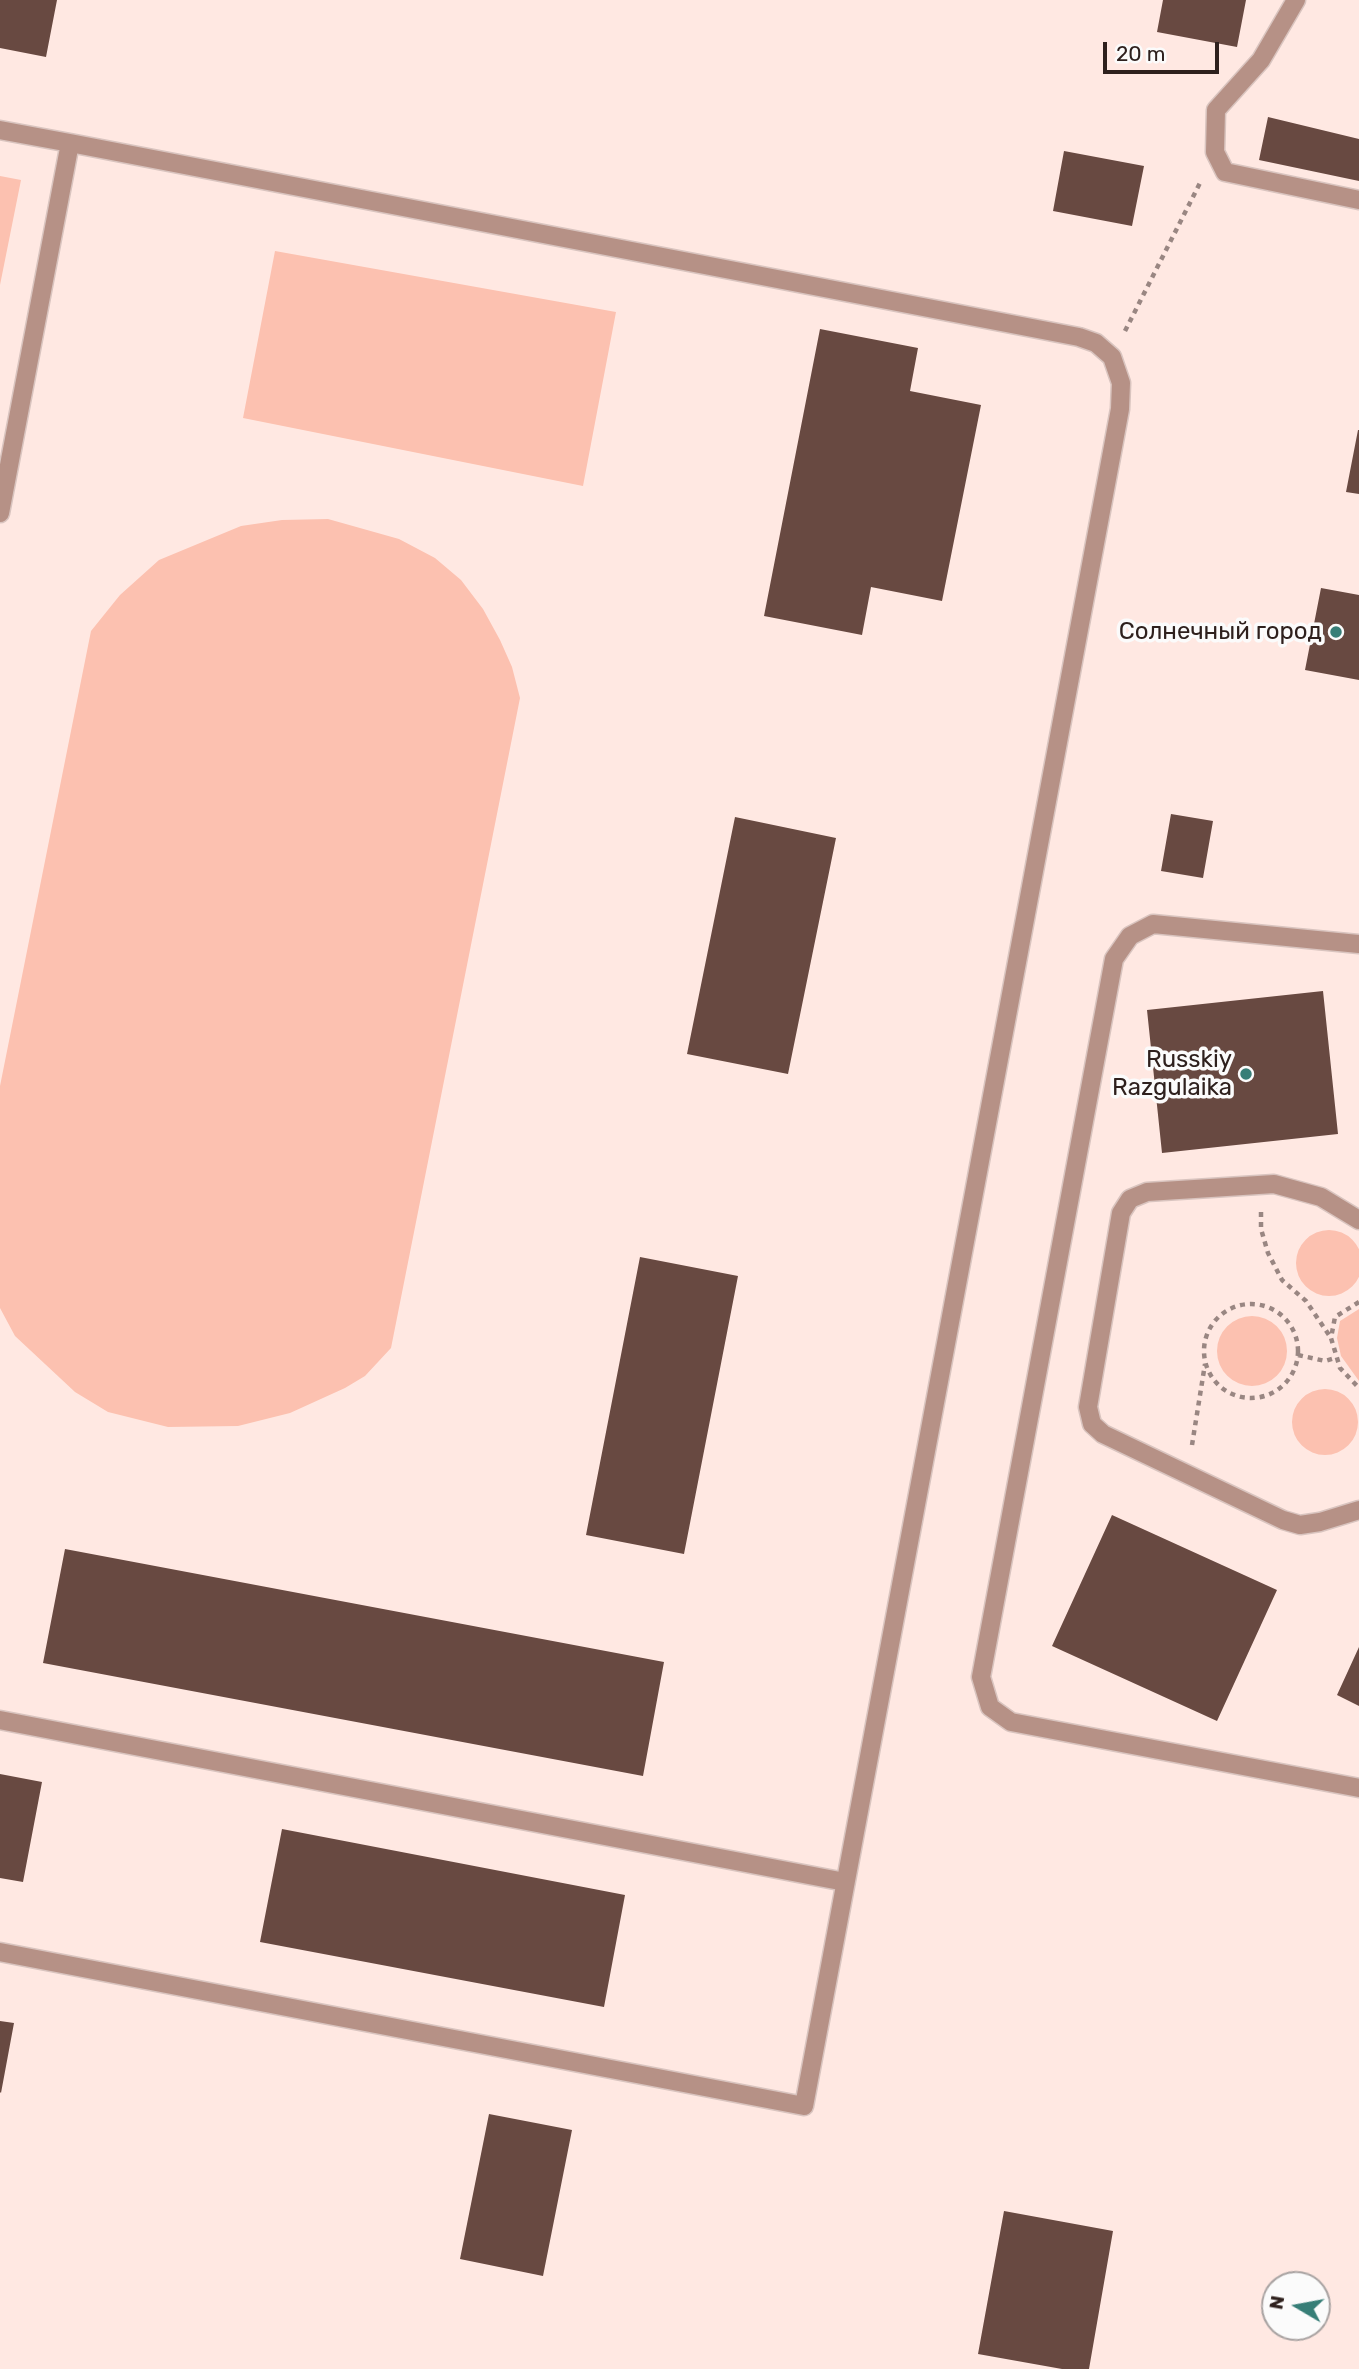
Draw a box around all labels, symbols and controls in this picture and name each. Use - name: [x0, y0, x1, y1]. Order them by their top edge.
- scale bar: [1107, 28, 1222, 72]
- text: 20 m: [1116, 41, 1165, 66]
- place label: Солнечный город: [1119, 618, 1322, 646]
- marker: Солнечный город: [1328, 624, 1344, 640]
- place label: Russkiy Razgulaika: [1112, 1046, 1232, 1102]
- marker: Russkiy Razgulaika: [1238, 1066, 1254, 1082]
- north arrow: [1261, 2271, 1331, 2341]
- text: N: [1264, 2294, 1289, 2311]

